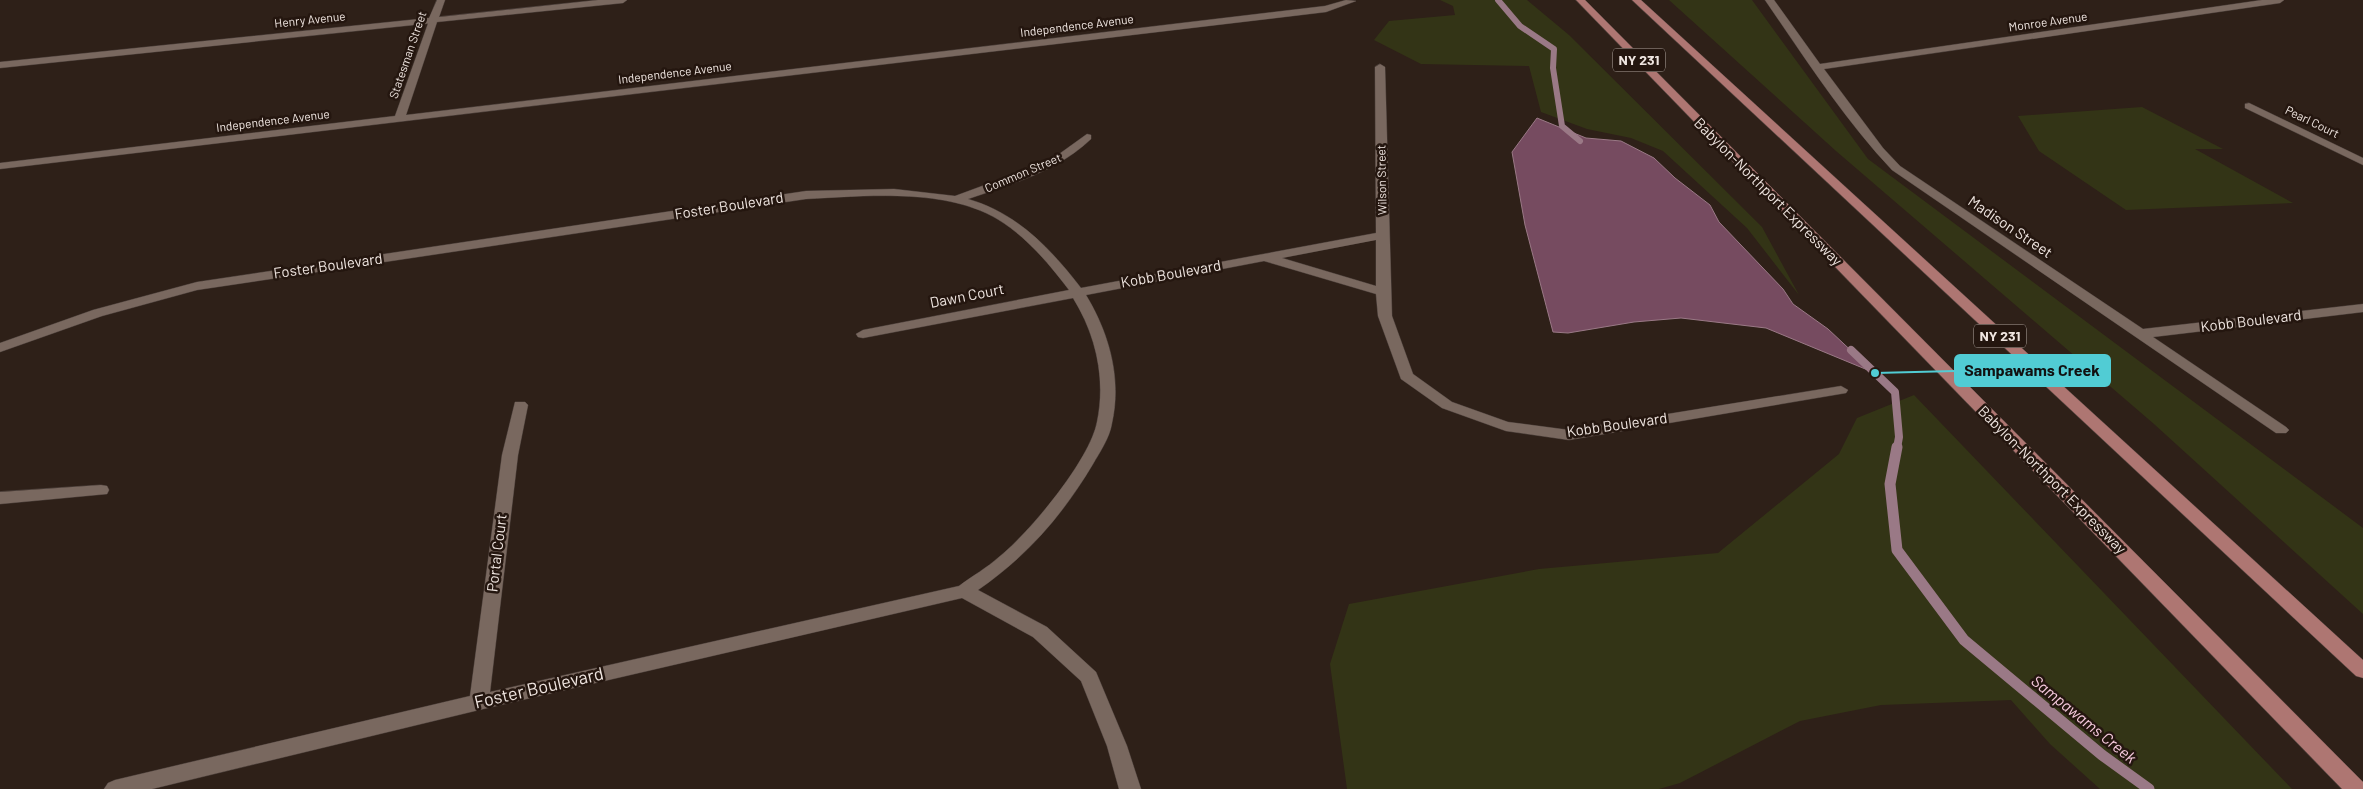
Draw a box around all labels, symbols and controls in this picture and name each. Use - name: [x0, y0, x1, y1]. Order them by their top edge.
- street label: Henry Avenue: [274, 8, 346, 30]
- street label: Statesman Street: [386, 9, 429, 100]
- street label: Monroe Avenue: [2008, 9, 2088, 33]
- street label: Independence Avenue: [1019, 11, 1134, 39]
- road number: NY 231: [1613, 48, 1665, 72]
- street label: Independence Avenue: [617, 58, 732, 86]
- street label: Pearl Court: [2283, 102, 2342, 140]
- street label: Independence Avenue: [215, 106, 330, 134]
- street label: Babylon-Northport Expressway: [1691, 113, 1847, 269]
- street label: Wilson Street: [1373, 145, 1389, 215]
- street label: Common Street: [982, 150, 1063, 194]
- street label: Foster Boulevard: [673, 188, 785, 223]
- street label: Madison Street: [1965, 191, 2056, 261]
- street label: Foster Boulevard: [272, 248, 384, 282]
- street label: Kobb Boulevard: [1119, 255, 1222, 291]
- street label: Dawn Court: [928, 279, 1005, 311]
- street label: Kobb Boulevard: [2199, 305, 2302, 335]
- road number: NY 231: [1974, 324, 2026, 348]
- callout: Sampawams Creek: [1955, 355, 2110, 386]
- text: Sampawams Creek: [1964, 360, 2100, 379]
- street label: Babylon-Northport Expressway: [1975, 401, 2131, 557]
- street label: Kobb Boulevard: [1565, 408, 1668, 440]
- street label: Portal Court: [482, 513, 510, 593]
- street label: Foster Boulevard: [472, 661, 606, 713]
- water label: Sampawams Creek: [2028, 670, 2141, 767]

